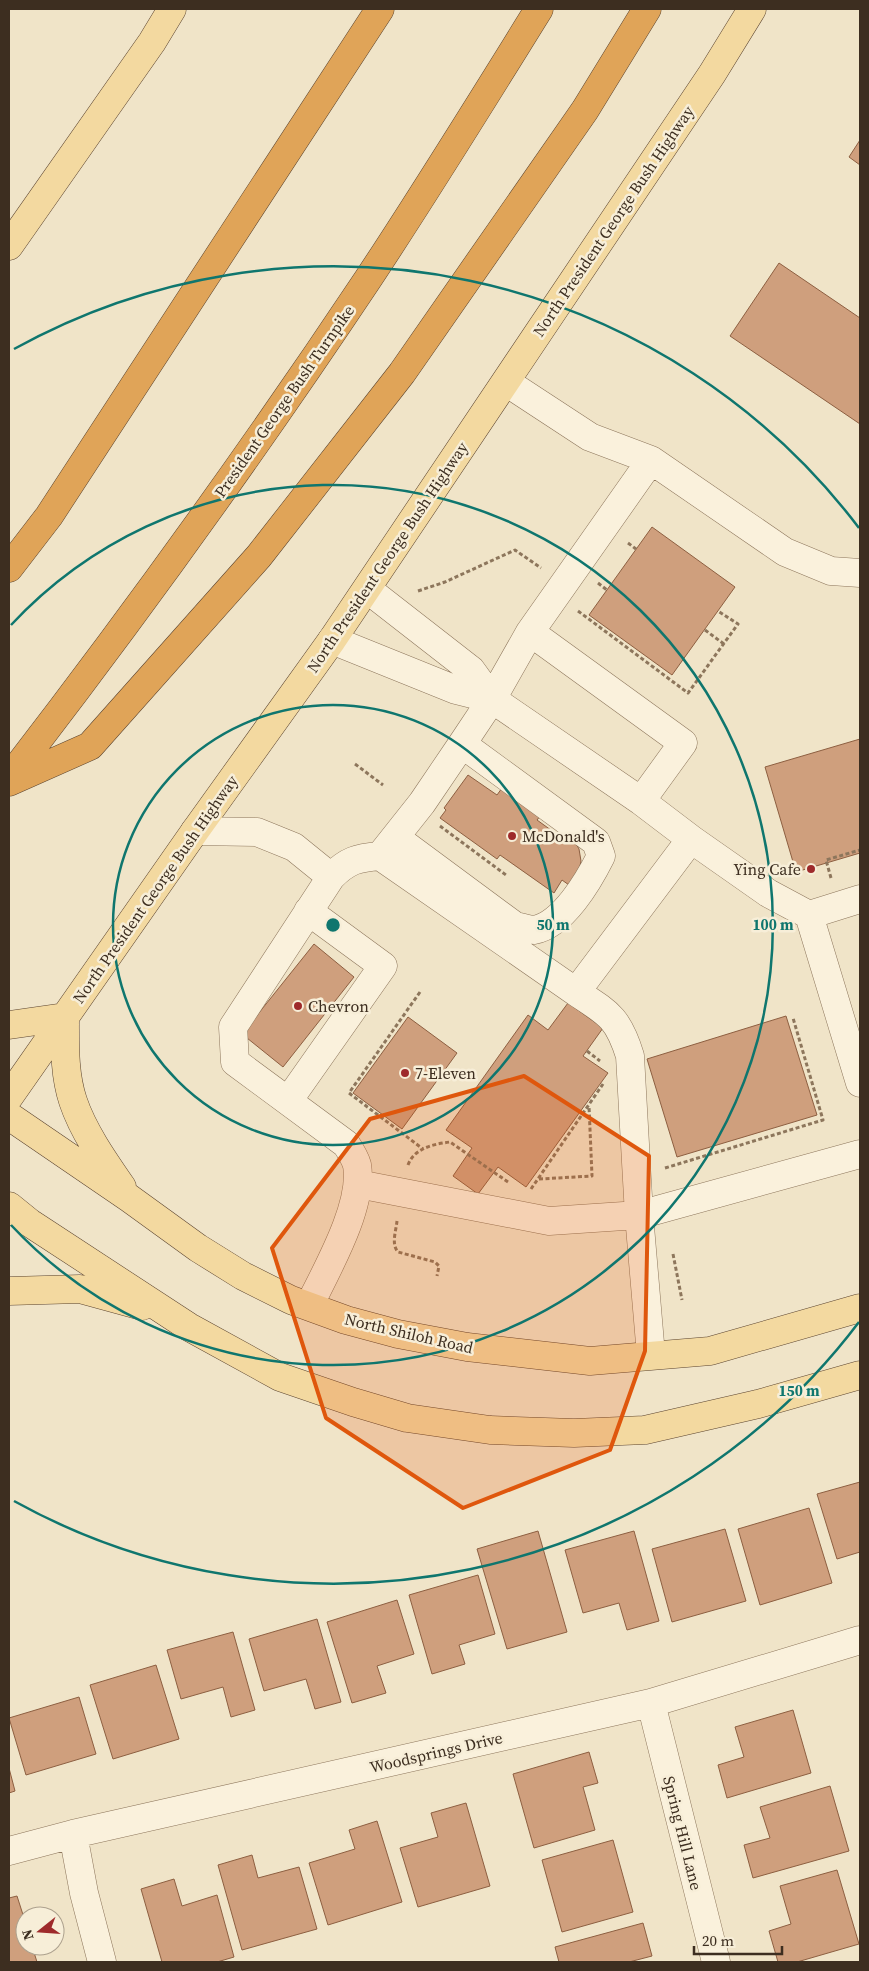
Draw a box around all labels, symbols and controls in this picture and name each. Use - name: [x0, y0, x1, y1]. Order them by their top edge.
- street label: North President George Bush Highway: [527, 101, 699, 341]
- street label: President George Bush Turnpike: [209, 300, 359, 502]
- street label: North President George Bush Highway: [301, 437, 473, 677]
- street label: North President George Bush Highway: [67, 770, 243, 1008]
- place label: McDonald's: [522, 825, 605, 847]
- marker: McDonald's: [506, 830, 518, 842]
- place label: Ying Cafe: [733, 858, 801, 880]
- marker: Ying Cafe: [805, 863, 817, 875]
- text: 50 m: [536, 914, 570, 935]
- text: 100 m: [752, 914, 794, 935]
- centre of rings: [324, 916, 342, 934]
- place label: Chevron: [308, 995, 369, 1017]
- marker: Chevron: [292, 1000, 304, 1012]
- place label: 7-Eleven: [415, 1062, 476, 1084]
- marker: 7-Eleven: [399, 1067, 411, 1079]
- street label: North Shiloh Road: [343, 1308, 475, 1358]
- text: 150 m: [778, 1380, 820, 1401]
- street label: Woodsprings Drive: [367, 1726, 505, 1778]
- street label: Spring Hill Lane: [658, 1774, 708, 1892]
- north arrow: [15, 1906, 65, 1956]
- scale bar: [694, 1924, 782, 1956]
- text: N: [17, 1927, 39, 1943]
- text: 20 m: [702, 1930, 734, 1951]

